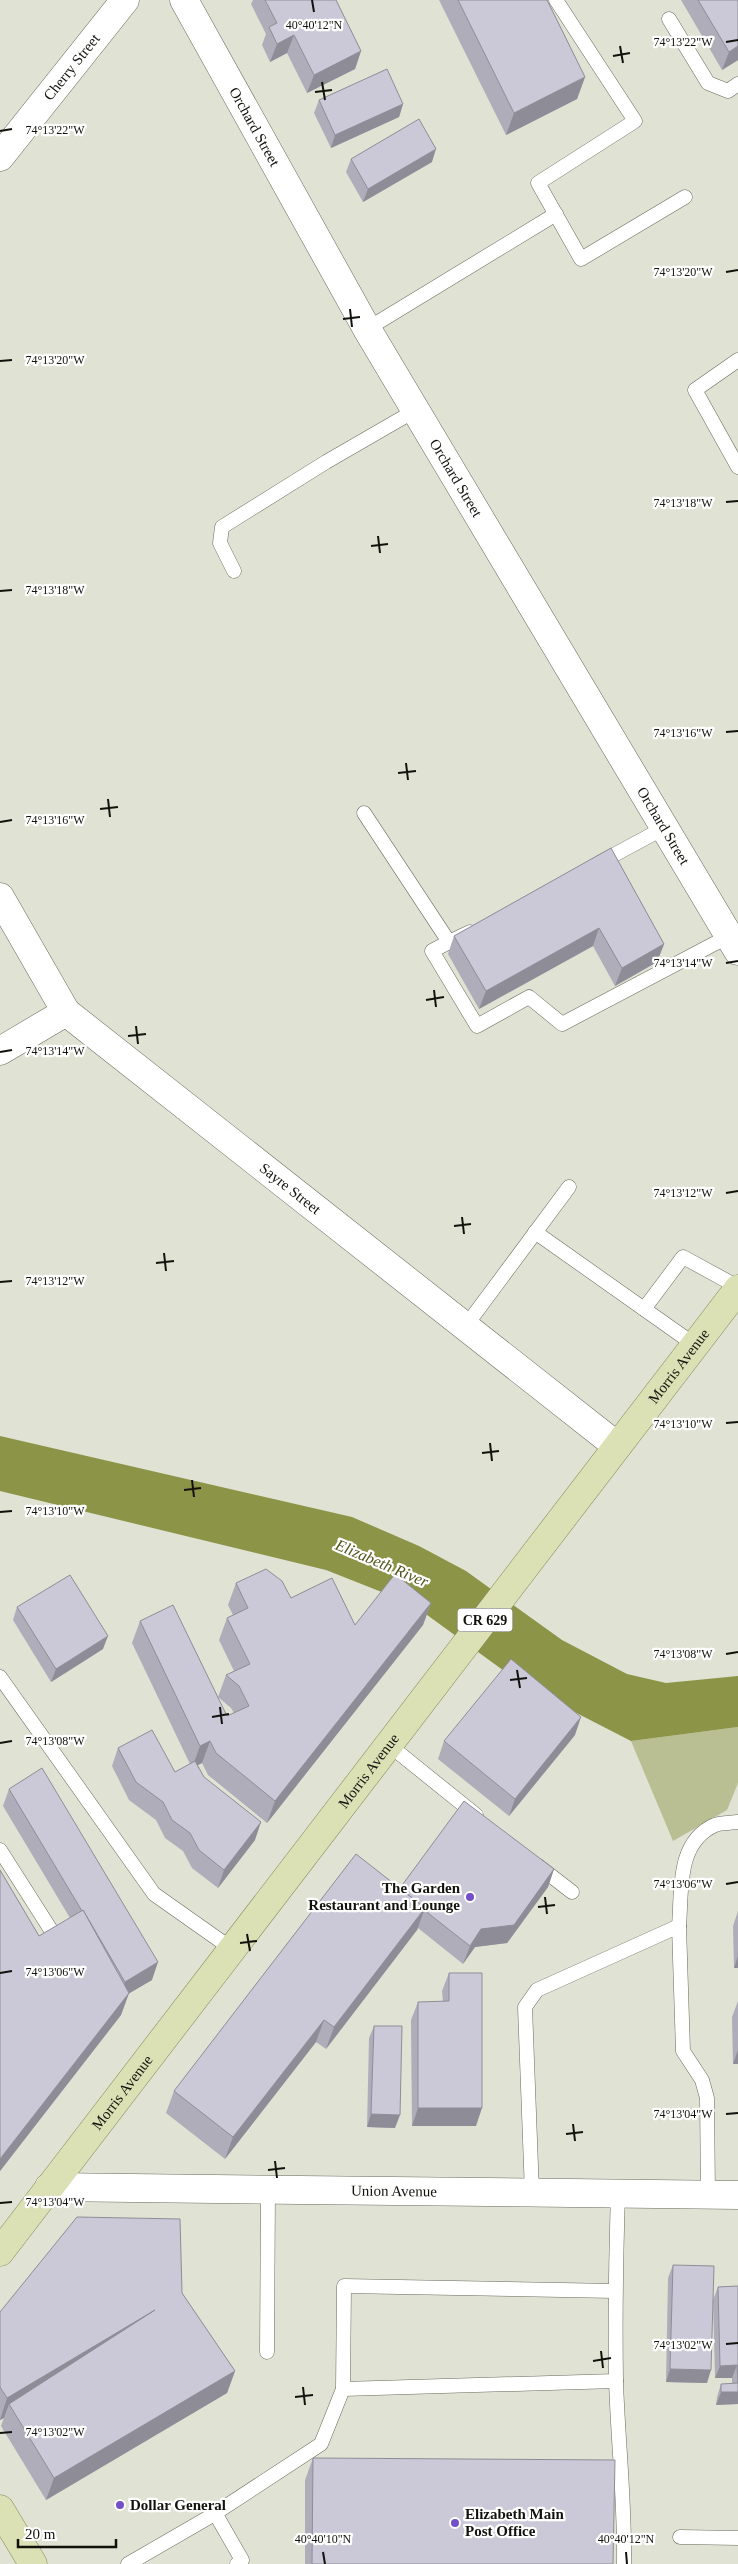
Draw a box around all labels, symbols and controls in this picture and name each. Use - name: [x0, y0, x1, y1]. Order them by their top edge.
- text: 40°40'12"N: [286, 18, 343, 32]
- street label: Cherry Street: [40, 30, 103, 103]
- text: 74°13'22"W: [653, 35, 713, 49]
- street label: Orchard Street: [226, 84, 283, 170]
- text: 74°13'22"W: [25, 123, 85, 137]
- text: 74°13'20"W: [653, 265, 713, 279]
- text: 74°13'20"W: [25, 353, 85, 367]
- street label: Orchard Street: [426, 436, 486, 521]
- text: 74°13'18"W: [653, 496, 713, 510]
- text: 74°13'18"W: [25, 583, 85, 597]
- text: 74°13'16"W: [653, 726, 713, 740]
- street label: Orchard Street: [634, 784, 693, 868]
- text: 74°13'16"W: [25, 813, 85, 827]
- text: 74°13'14"W: [653, 956, 713, 970]
- text: 74°13'14"W: [25, 1044, 85, 1058]
- street label: Sayre Street: [257, 1160, 324, 1218]
- text: 74°13'12"W: [653, 1186, 713, 1200]
- text: 74°13'12"W: [25, 1274, 85, 1288]
- street label: Morris Avenue: [645, 1326, 713, 1407]
- text: 74°13'10"W: [653, 1417, 713, 1431]
- text: 74°13'10"W: [25, 1504, 85, 1518]
- water label: Elizabeth River: [332, 1535, 432, 1590]
- road number: CR 629: [458, 1608, 512, 1632]
- text: 74°13'08"W: [653, 1647, 713, 1661]
- street label: Morris Avenue: [335, 1730, 402, 1811]
- text: 74°13'08"W: [25, 1734, 85, 1748]
- text: 74°13'06"W: [653, 1877, 713, 1891]
- place label: The Garden Restaurant and Lounge: [308, 1880, 461, 1913]
- marker: The Garden Restaurant and Lounge: [464, 1891, 476, 1903]
- text: 74°13'06"W: [25, 1965, 85, 1979]
- street label: Morris Avenue: [89, 2052, 156, 2133]
- text: 74°13'04"W: [653, 2107, 713, 2121]
- street label: Union Avenue: [351, 2183, 437, 2200]
- text: 74°13'04"W: [25, 2195, 85, 2209]
- text: 74°13'02"W: [653, 2338, 713, 2352]
- text: 74°13'02"W: [25, 2425, 85, 2439]
- place label: Dollar General: [130, 2497, 226, 2513]
- marker: Dollar General: [114, 2499, 126, 2511]
- place label: Elizabeth Main Post Office: [465, 2506, 564, 2539]
- scale bar: [18, 2516, 115, 2548]
- marker: Elizabeth Main Post Office: [449, 2517, 461, 2529]
- text: 20 m: [25, 2526, 56, 2542]
- text: 40°40'10"N: [295, 2532, 352, 2546]
- text: 40°40'12"N: [598, 2532, 655, 2546]

